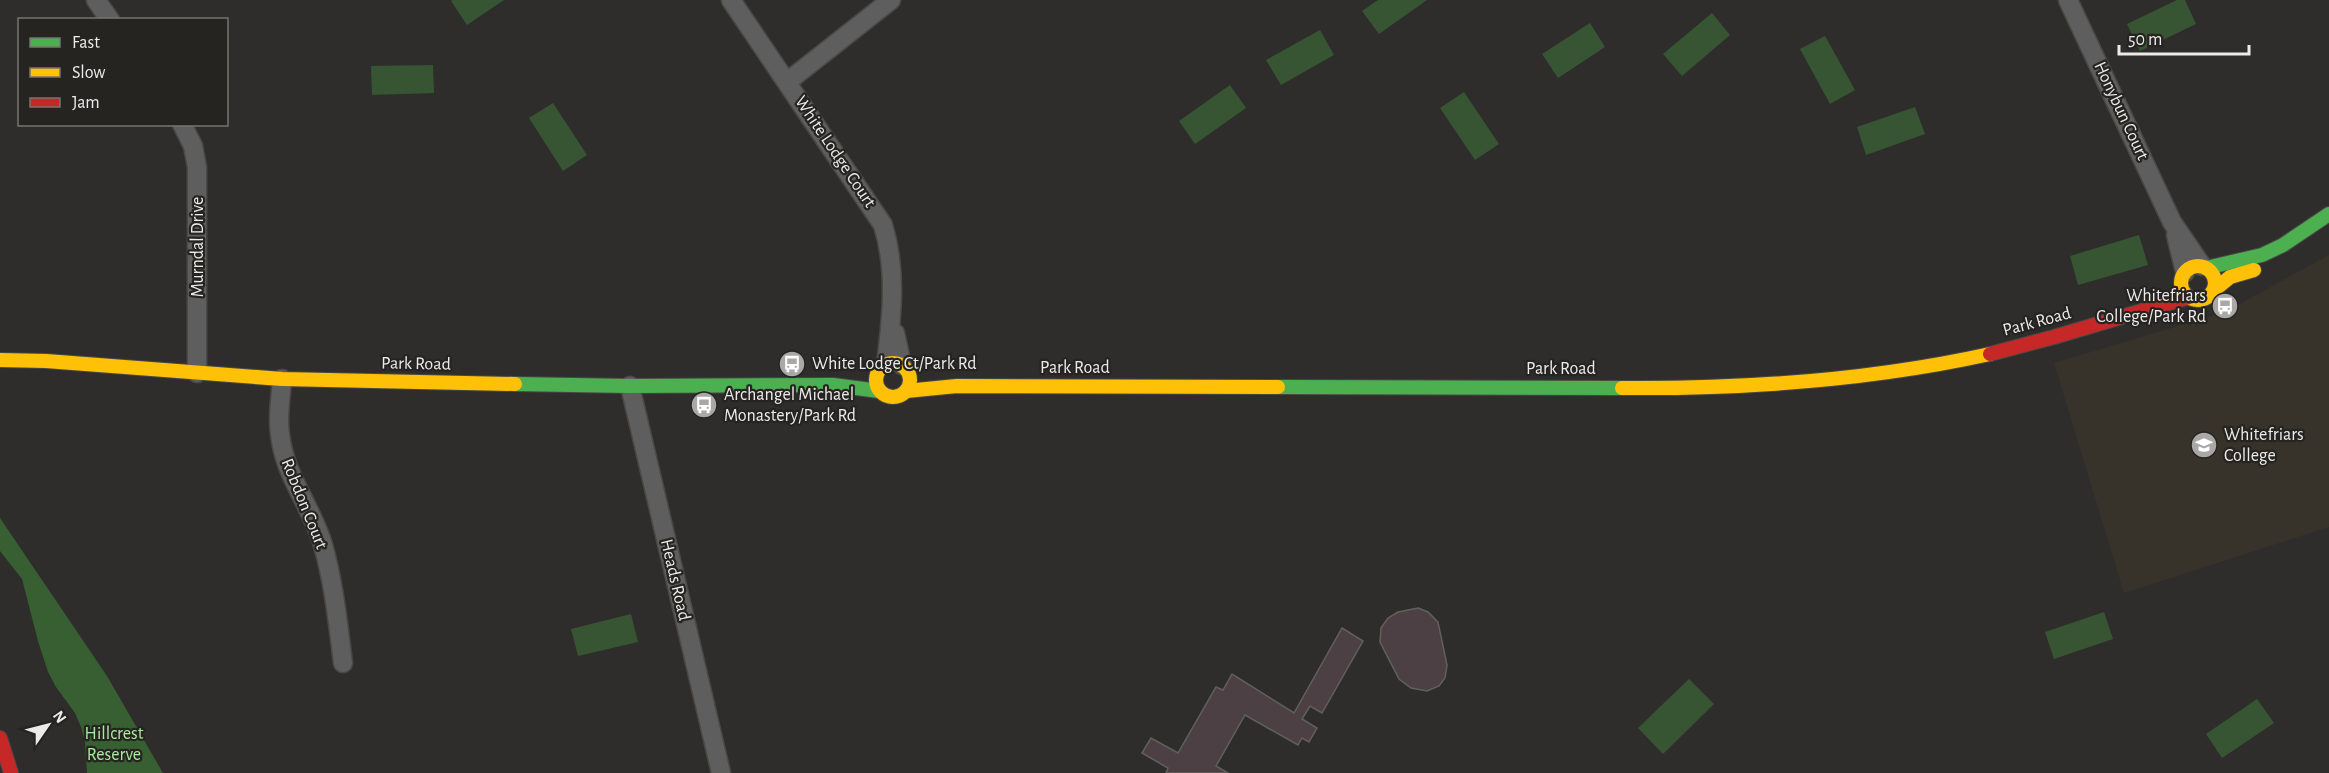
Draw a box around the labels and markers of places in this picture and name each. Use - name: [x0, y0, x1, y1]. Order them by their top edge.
- place label: Whitefriars College/Park Rd: [2096, 287, 2206, 326]
- bus stop icon: Whitefriars College/Park Rd: [2210, 291, 2240, 321]
- bus stop icon: White Lodge Ct/Park Rd: [777, 349, 807, 379]
- place label: White Lodge Ct/Park Rd: [812, 355, 977, 373]
- place label: Archangel Michael Monastery/Park Rd: [724, 386, 856, 425]
- bus stop icon: Archangel Michael Monastery/Park Rd: [689, 390, 719, 420]
- place label: Whitefriars College: [2224, 426, 2304, 465]
- school or university icon: Whitefriars College: [2189, 430, 2219, 460]

